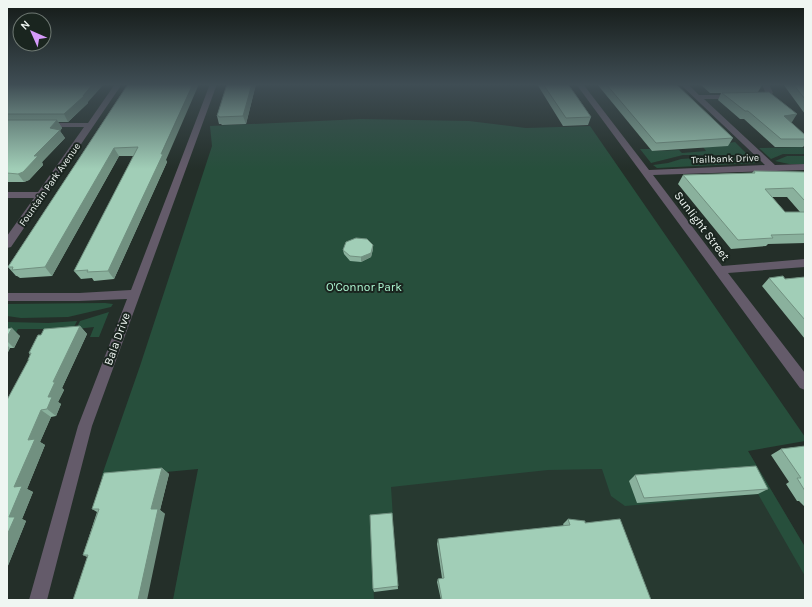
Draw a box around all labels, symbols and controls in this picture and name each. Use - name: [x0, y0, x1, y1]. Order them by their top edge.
- north arrow: [12, 12, 52, 52]
- text: N: [18, 18, 33, 33]
- street label: Fountain Park Avenue: [17, 141, 83, 228]
- street label: Trailbank Drive: [691, 152, 759, 166]
- street label: Sunlight Street: [671, 189, 733, 264]
- park label: O'Connor Park: [326, 280, 402, 294]
- street label: Bala Drive: [101, 311, 133, 367]

